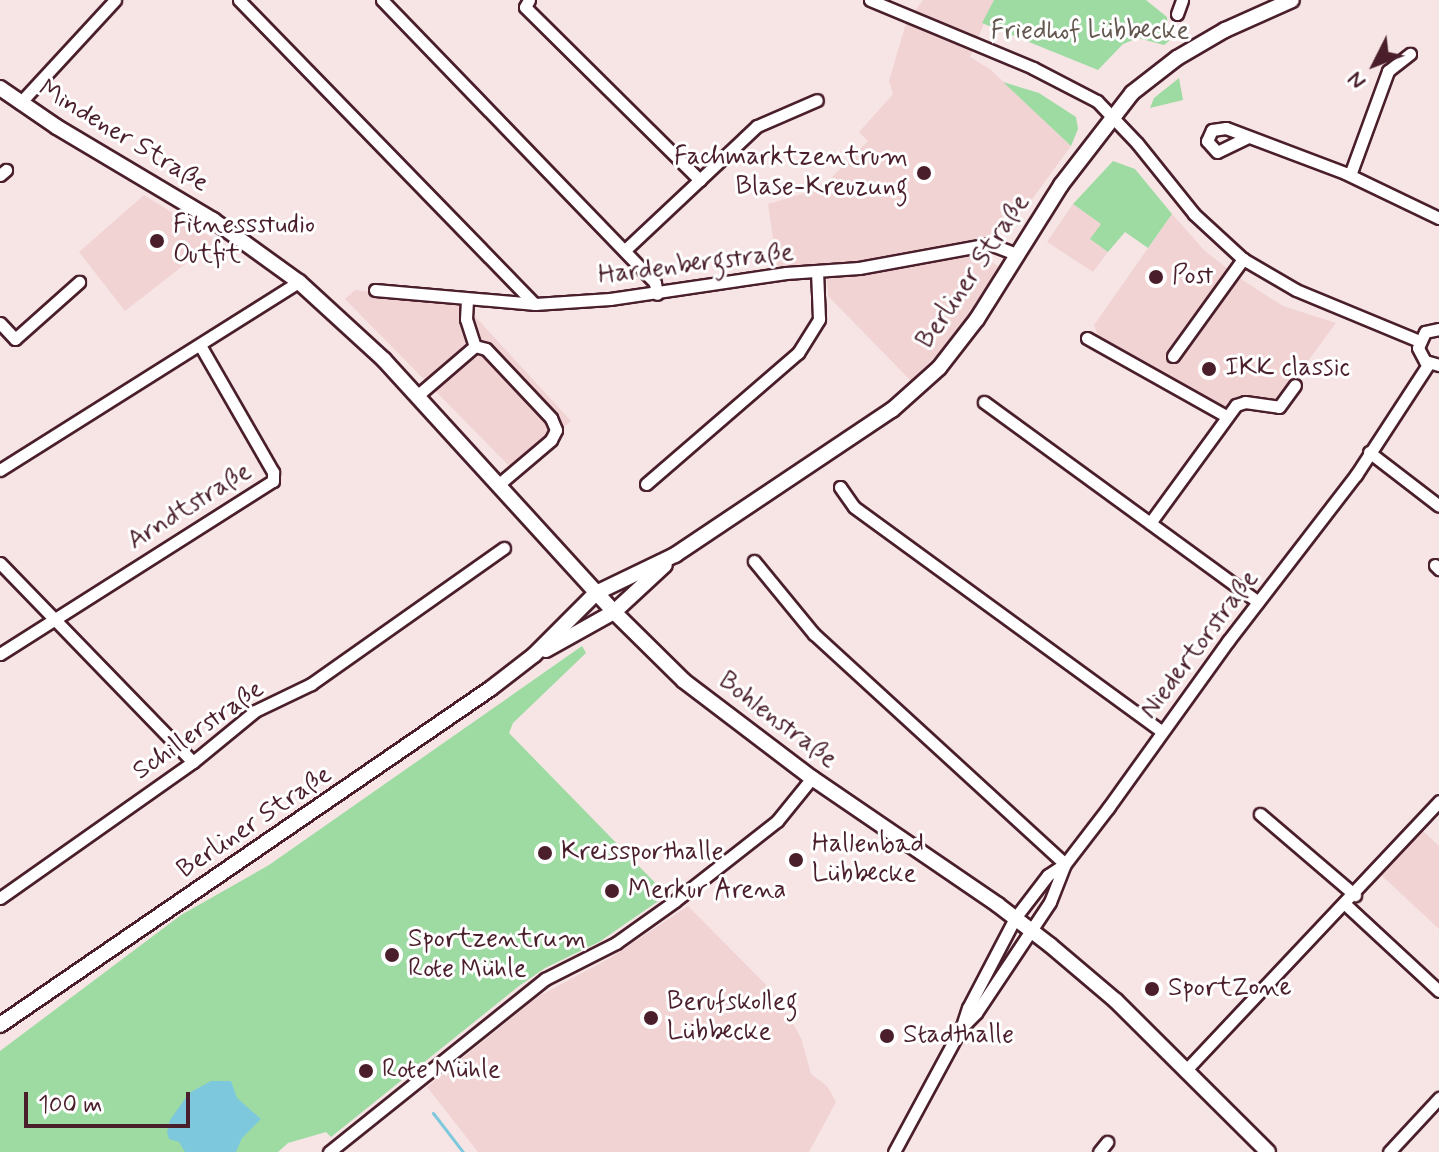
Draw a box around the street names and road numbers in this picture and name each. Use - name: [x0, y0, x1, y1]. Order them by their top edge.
- street label: Mindener Straße: [34, 75, 212, 199]
- street label: Berliner Straße: [912, 191, 1036, 353]
- street label: Hardenbergstraße: [597, 238, 795, 292]
- street label: Arndtstraße: [122, 457, 258, 557]
- street label: Niedertorstraße: [1134, 564, 1266, 726]
- street label: Bohlenstraße: [711, 666, 843, 776]
- street label: Schillerstraße: [127, 674, 271, 788]
- street label: Berliner Straße: [174, 761, 336, 885]

